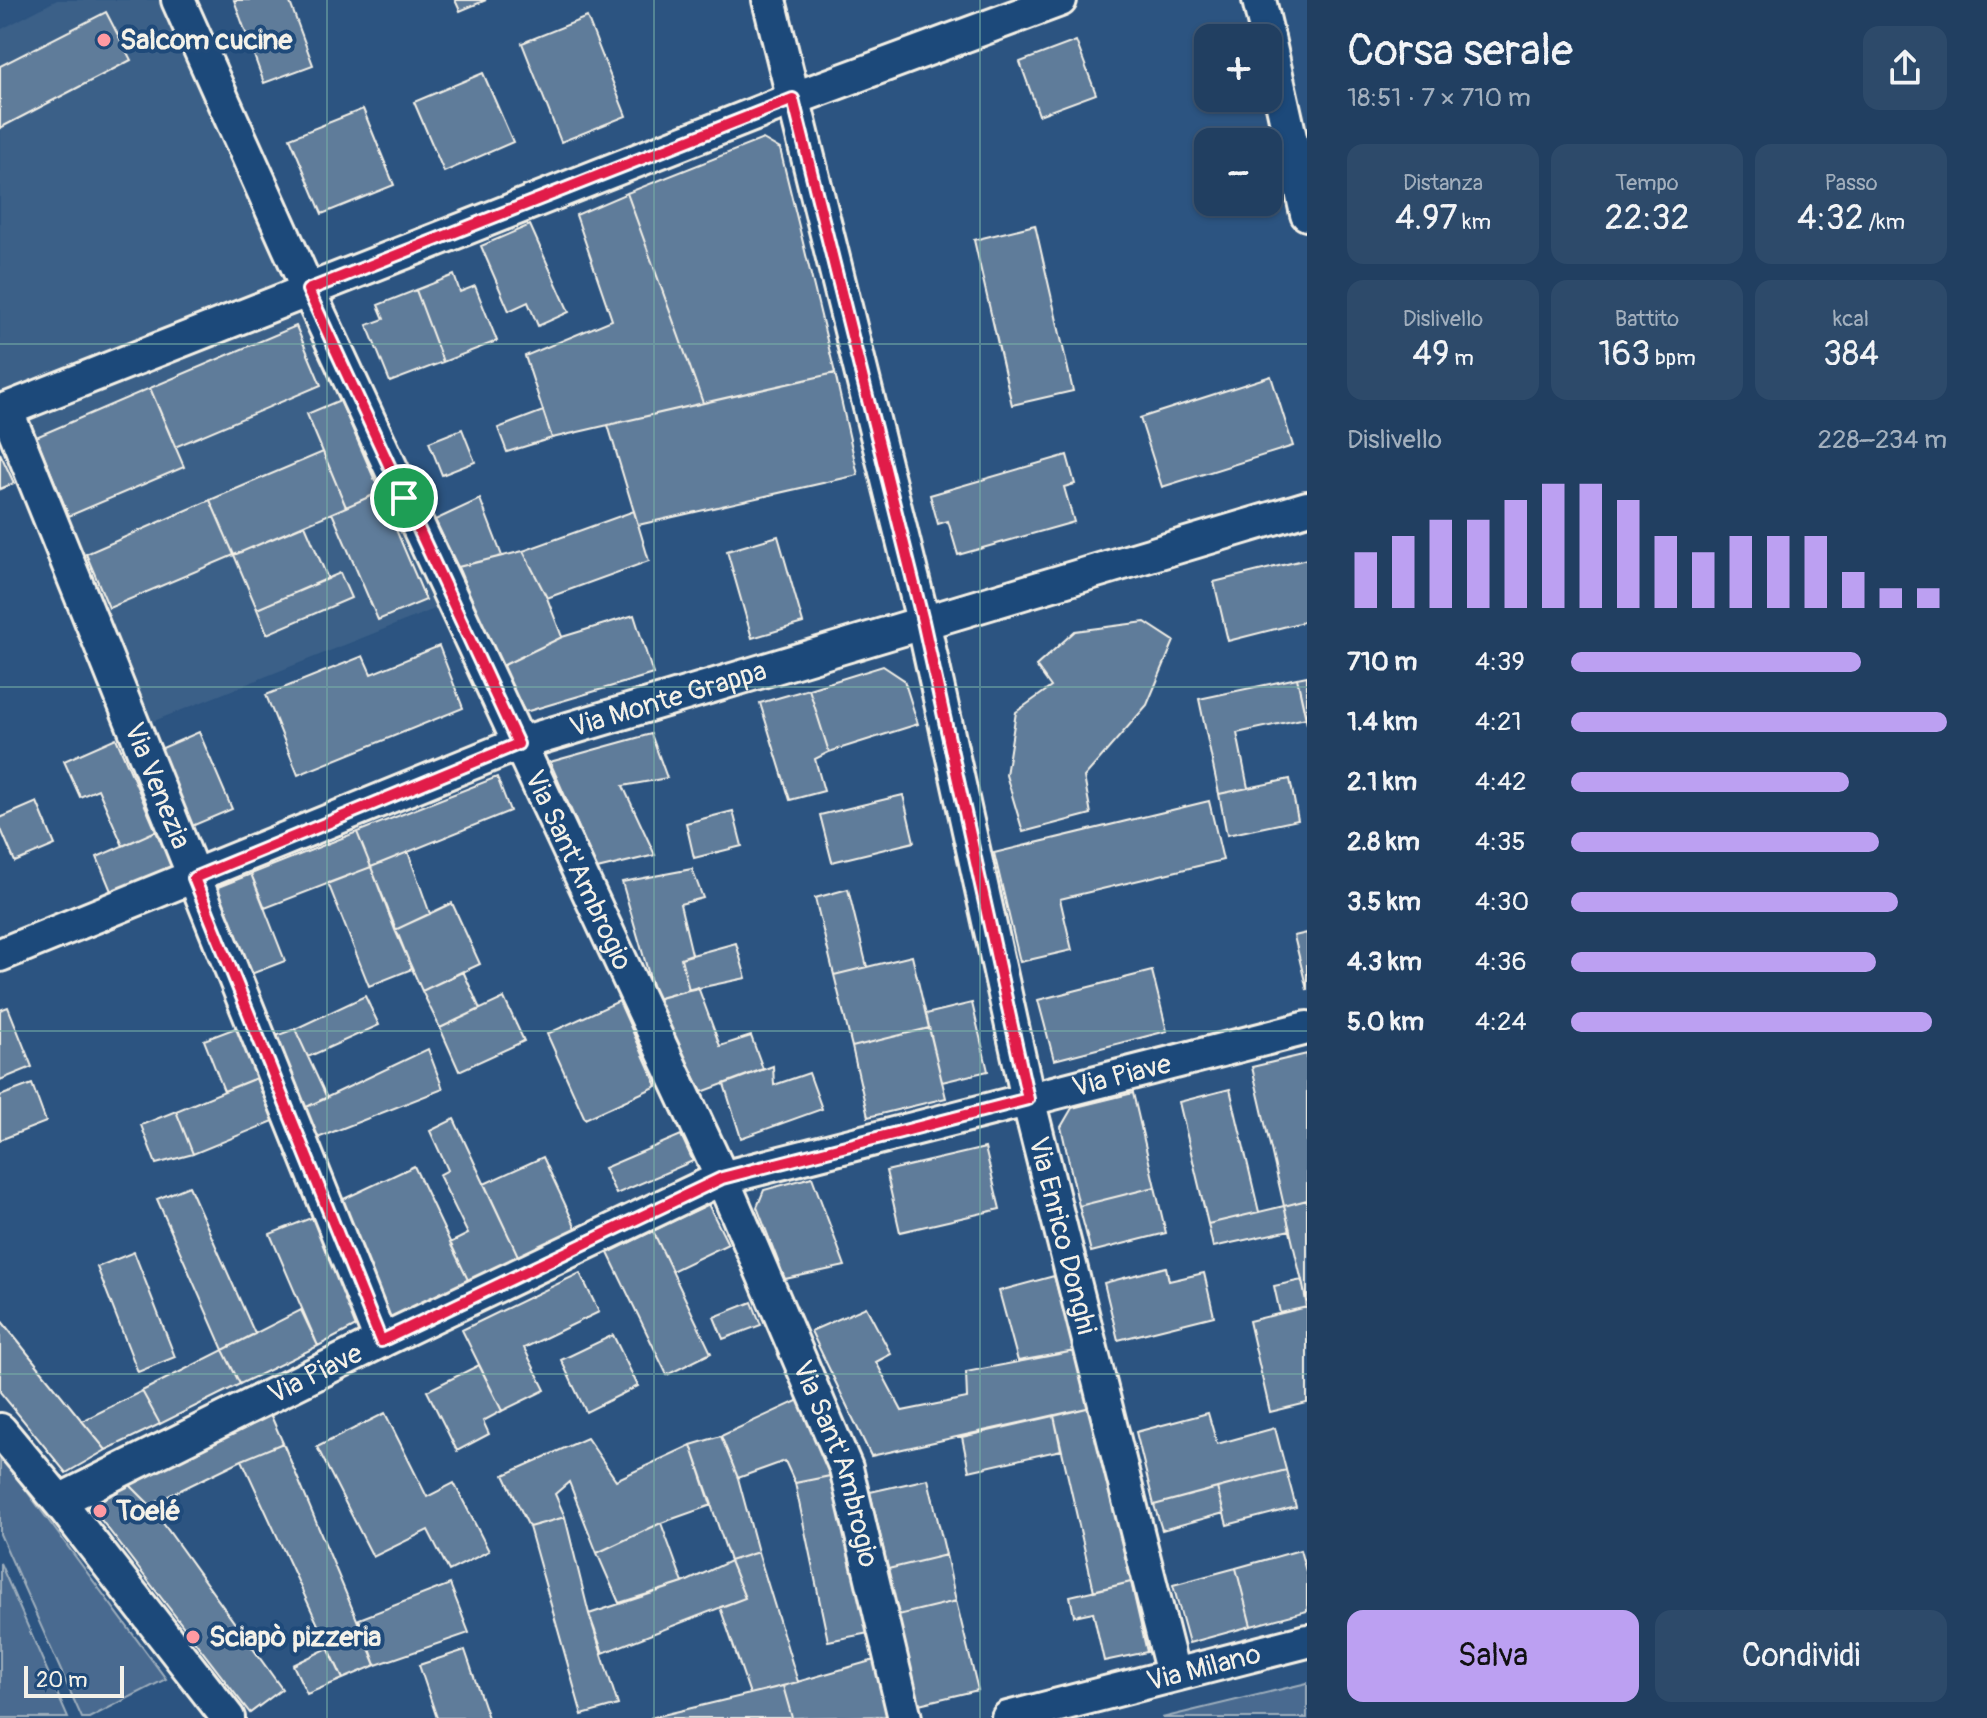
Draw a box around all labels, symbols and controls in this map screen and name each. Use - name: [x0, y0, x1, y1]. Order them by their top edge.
- place label: Salcom cucine: [120, 23, 293, 58]
- map controls: [1194, 24, 1282, 216]
- button: +: [1194, 24, 1282, 112]
- text: Corsa serale: [1347, 24, 1573, 79]
- button: share: [1863, 26, 1947, 110]
- marker: Salcom cucine: [95, 31, 113, 49]
- text: 18:51 · 7 × 710 m: [1347, 82, 1531, 114]
- button: −: [1194, 128, 1282, 216]
- text: Distanza: [1403, 169, 1483, 197]
- text: Tempo: [1615, 169, 1679, 197]
- text: Passo: [1825, 169, 1877, 197]
- text: 4.97: [1395, 197, 1458, 240]
- text: 22:32: [1604, 197, 1690, 240]
- text: 4:32: [1797, 197, 1864, 240]
- text: km: [1458, 208, 1491, 236]
- text: /km: [1864, 208, 1905, 236]
- text: Dislivello: [1403, 305, 1483, 333]
- text: Battito: [1615, 305, 1679, 333]
- text: kcal: [1833, 305, 1869, 333]
- text: 49: [1412, 333, 1449, 376]
- text: 163: [1598, 333, 1650, 376]
- text: 384: [1823, 333, 1879, 376]
- text: m: [1449, 344, 1474, 372]
- text: bpm: [1650, 344, 1696, 372]
- text: Dislivello: [1347, 424, 1442, 456]
- text: 228–234 m: [1817, 424, 1947, 456]
- pin: [370, 464, 438, 532]
- icon: arrive: [382, 476, 426, 520]
- text: 710 m: [1347, 646, 1417, 678]
- text: 4:39: [1475, 646, 1525, 678]
- street label: Via Monte Grappa: [566, 653, 771, 745]
- text: 1.4 km: [1347, 706, 1418, 738]
- text: 4:21: [1475, 706, 1522, 738]
- street label: Via Venezia: [116, 717, 199, 854]
- street label: Via Sant'Ambrogio: [517, 765, 640, 976]
- text: 2.1 km: [1347, 766, 1417, 798]
- text: 4:42: [1475, 766, 1527, 798]
- text: 2.8 km: [1347, 826, 1420, 858]
- text: 4:35: [1475, 826, 1526, 858]
- text: 3.5 km: [1347, 886, 1421, 918]
- text: 4:30: [1475, 886, 1529, 918]
- text: 4.3 km: [1347, 946, 1422, 978]
- text: 4:36: [1475, 946, 1527, 978]
- text: 5.0 km: [1347, 1006, 1424, 1038]
- text: 4:24: [1475, 1006, 1527, 1038]
- street label: Via Piave: [1068, 1046, 1175, 1105]
- street label: Via Enrico Donghi: [1021, 1133, 1104, 1338]
- street label: Via Piave: [262, 1336, 368, 1412]
- street label: Via Sant'Ambrogio: [785, 1355, 886, 1571]
- place label: Toelé: [115, 1494, 181, 1529]
- marker: Toelé: [91, 1502, 109, 1520]
- button: Salva: [1347, 1610, 1639, 1702]
- button: Condividi: [1655, 1610, 1947, 1702]
- place label: Sciapò pizzeria: [209, 1620, 381, 1655]
- marker: Sciapò pizzeria: [184, 1628, 202, 1646]
- street label: Via Milano: [1143, 1636, 1264, 1699]
- scale bar: [24, 1662, 124, 1698]
- text: 20 m: [36, 1666, 88, 1694]

